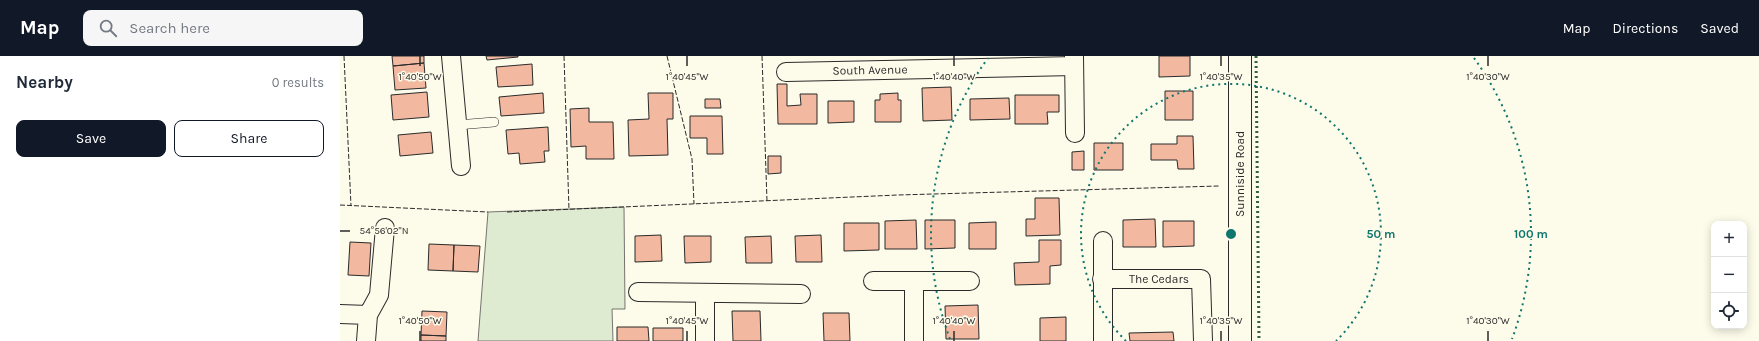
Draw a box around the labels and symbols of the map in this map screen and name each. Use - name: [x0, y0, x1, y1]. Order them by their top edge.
- street label: South Avenue: [832, 62, 908, 78]
- text: 1°40'50"W: [398, 71, 442, 83]
- text: 1°40'45"W: [666, 71, 708, 83]
- text: 1°40'40"W: [932, 71, 976, 83]
- text: 1°40'35"W: [1199, 71, 1243, 83]
- text: 1°40'30"W: [1466, 71, 1510, 83]
- street label: Sunniside Road: [1233, 131, 1247, 217]
- text: 54°56'02"N: [360, 225, 408, 237]
- centre of rings: [1224, 227, 1238, 241]
- text: 50 m: [1367, 227, 1396, 241]
- text: 100 m: [1514, 227, 1548, 241]
- street label: The Cedars: [1129, 272, 1189, 286]
- text: 1°40'50"W: [398, 315, 442, 327]
- text: 1°40'45"W: [666, 315, 708, 327]
- text: 1°40'40"W: [932, 315, 976, 327]
- text: 1°40'35"W: [1199, 315, 1243, 327]
- text: 1°40'30"W: [1466, 315, 1510, 327]

